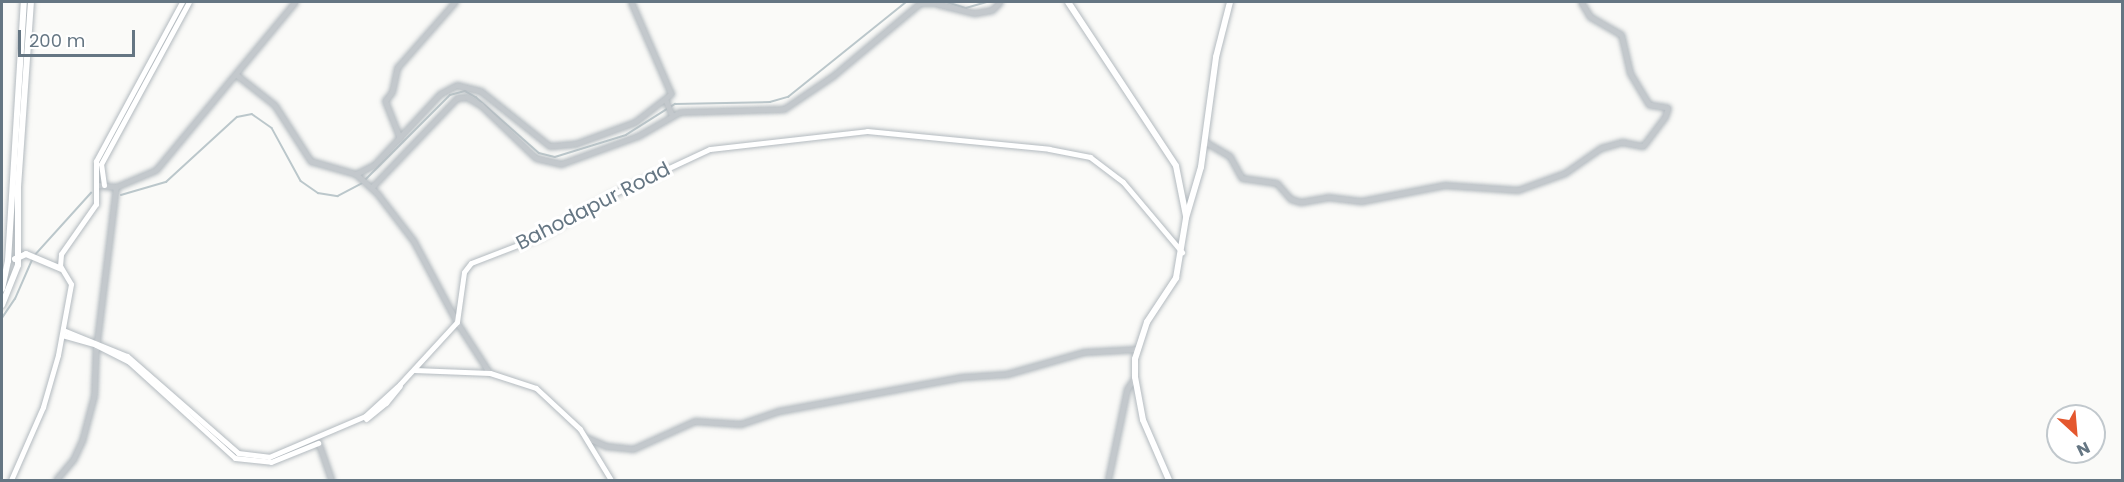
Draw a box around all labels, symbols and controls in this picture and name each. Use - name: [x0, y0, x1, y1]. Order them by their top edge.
- scale bar: [21, 18, 138, 56]
- text: 200 m: [29, 28, 85, 53]
- street label: Bahodapur Road: [512, 157, 674, 255]
- north arrow: [2046, 404, 2106, 464]
- text: N: [2073, 436, 2094, 462]

